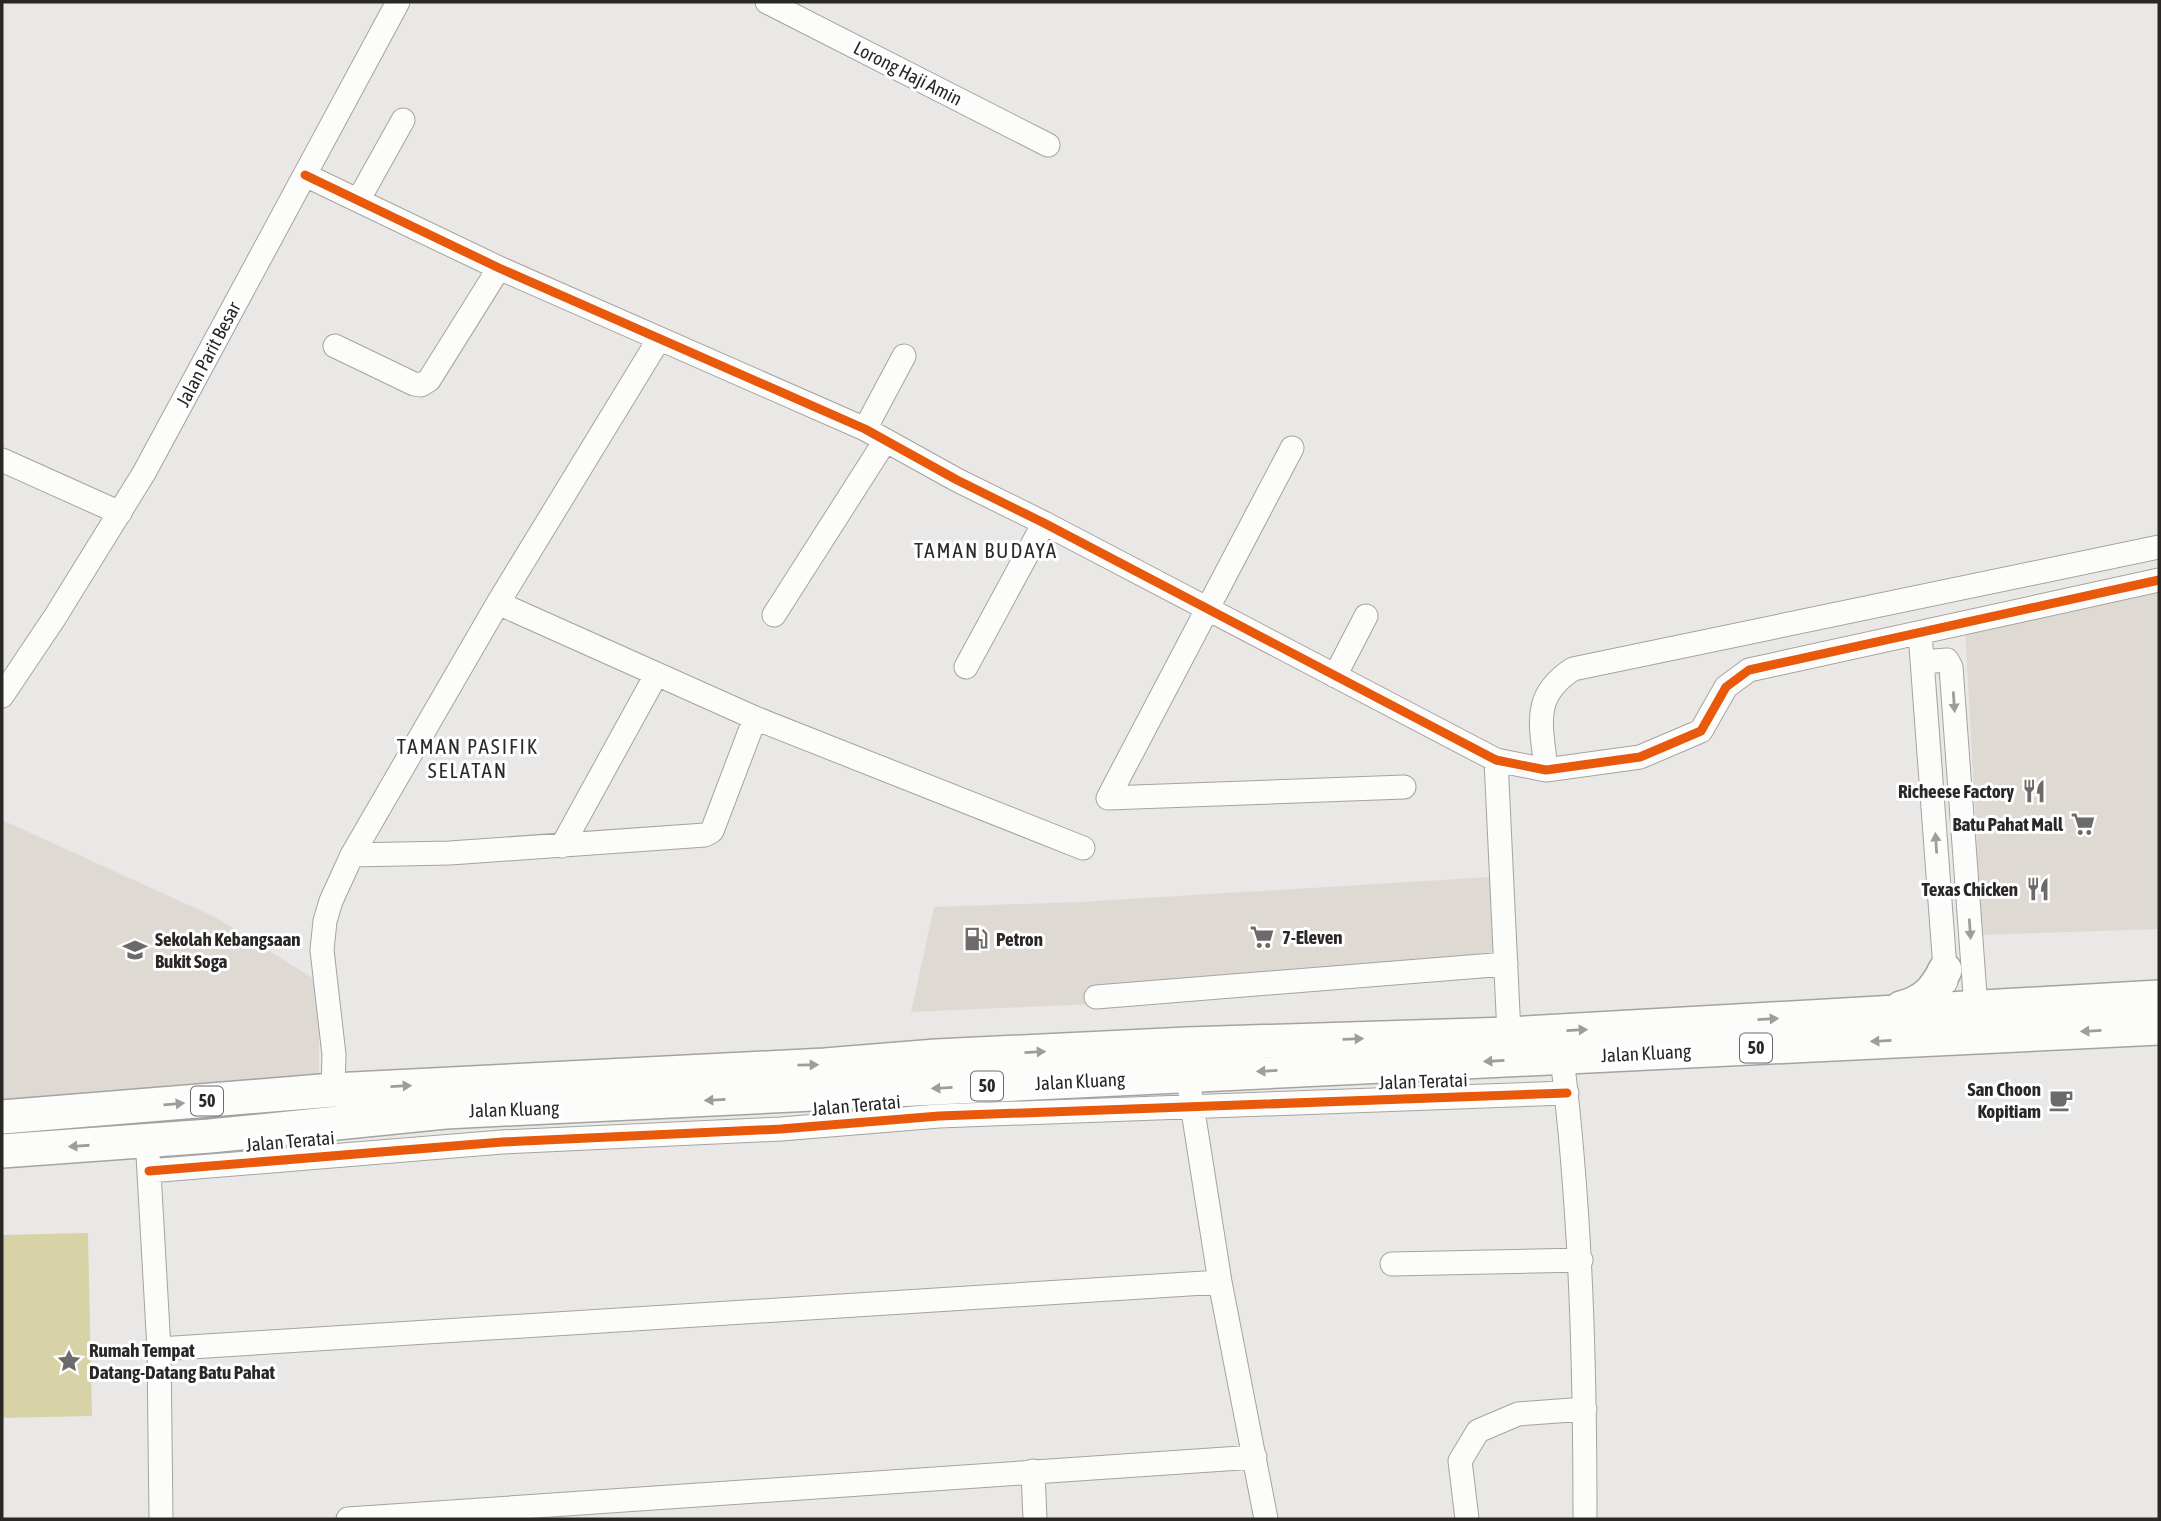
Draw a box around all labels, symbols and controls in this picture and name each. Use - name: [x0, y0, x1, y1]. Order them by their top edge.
- street label: Lorong Haji Amin: [850, 36, 966, 110]
- street label: Jalan Parit Besar: [171, 298, 245, 410]
- district label: TAMAN BUDAYA: [914, 538, 1058, 562]
- one-way arrow: [1948, 691, 1959, 713]
- district label: TAMAN PASIFIK SELATAN: [397, 734, 539, 782]
- restaurant icon: Richeese Factory: [2020, 777, 2048, 805]
- place label: Richeese Factory: [1898, 780, 2014, 802]
- supermarket icon: Batu Pahat Mall: [2069, 810, 2097, 838]
- place label: Batu Pahat Mall: [1952, 813, 2064, 835]
- one-way arrow: [1930, 832, 1941, 854]
- restaurant icon: Texas Chicken: [2024, 875, 2052, 903]
- place label: Texas Chicken: [1922, 878, 2018, 900]
- one-way arrow: [1965, 918, 1976, 940]
- supermarket icon: 7-Eleven: [1248, 923, 1276, 951]
- fuel station icon: Petron: [962, 925, 990, 953]
- place label: 7-Eleven: [1282, 926, 1343, 948]
- place label: Sekolah Kebangsaan Bukit Soga: [155, 928, 301, 972]
- place label: Petron: [996, 928, 1043, 950]
- school or university icon: Sekolah Kebangsaan Bukit Soga: [121, 936, 149, 964]
- one-way arrow: [1758, 1013, 1780, 1024]
- one-way arrow: [1566, 1025, 1588, 1036]
- one-way arrow: [2080, 1026, 2102, 1037]
- one-way arrow: [1343, 1033, 1365, 1045]
- road number: 50: [1740, 1034, 1772, 1063]
- one-way arrow: [1870, 1036, 1892, 1047]
- street label: Jalan Kluang: [1600, 1040, 1693, 1066]
- one-way arrow: [1025, 1046, 1047, 1057]
- one-way arrow: [1483, 1055, 1505, 1066]
- one-way arrow: [798, 1060, 820, 1071]
- one-way arrow: [1256, 1066, 1278, 1077]
- street label: Jalan Kluang: [1034, 1068, 1127, 1094]
- street label: Jalan Teratai: [1378, 1068, 1468, 1094]
- road number: 50: [971, 1072, 1003, 1100]
- place label: San Choon Kopitiam: [1968, 1078, 2041, 1122]
- one-way arrow: [391, 1080, 413, 1091]
- one-way arrow: [931, 1083, 953, 1094]
- road number: 50: [191, 1086, 223, 1116]
- cafe icon: San Choon Kopitiam: [2047, 1086, 2075, 1114]
- street label: Jalan Teratai: [811, 1090, 901, 1120]
- one-way arrow: [703, 1094, 725, 1105]
- street label: Jalan Kluang: [468, 1096, 560, 1122]
- one-way arrow: [163, 1098, 185, 1109]
- street label: Jalan Teratai: [245, 1126, 335, 1156]
- one-way arrow: [67, 1141, 89, 1152]
- place label: Rumah Tempat Datang-Datang Batu Pahat: [89, 1339, 276, 1383]
- place icon: Rumah Tempat Datang-Datang Batu Pahat: [55, 1347, 83, 1375]

